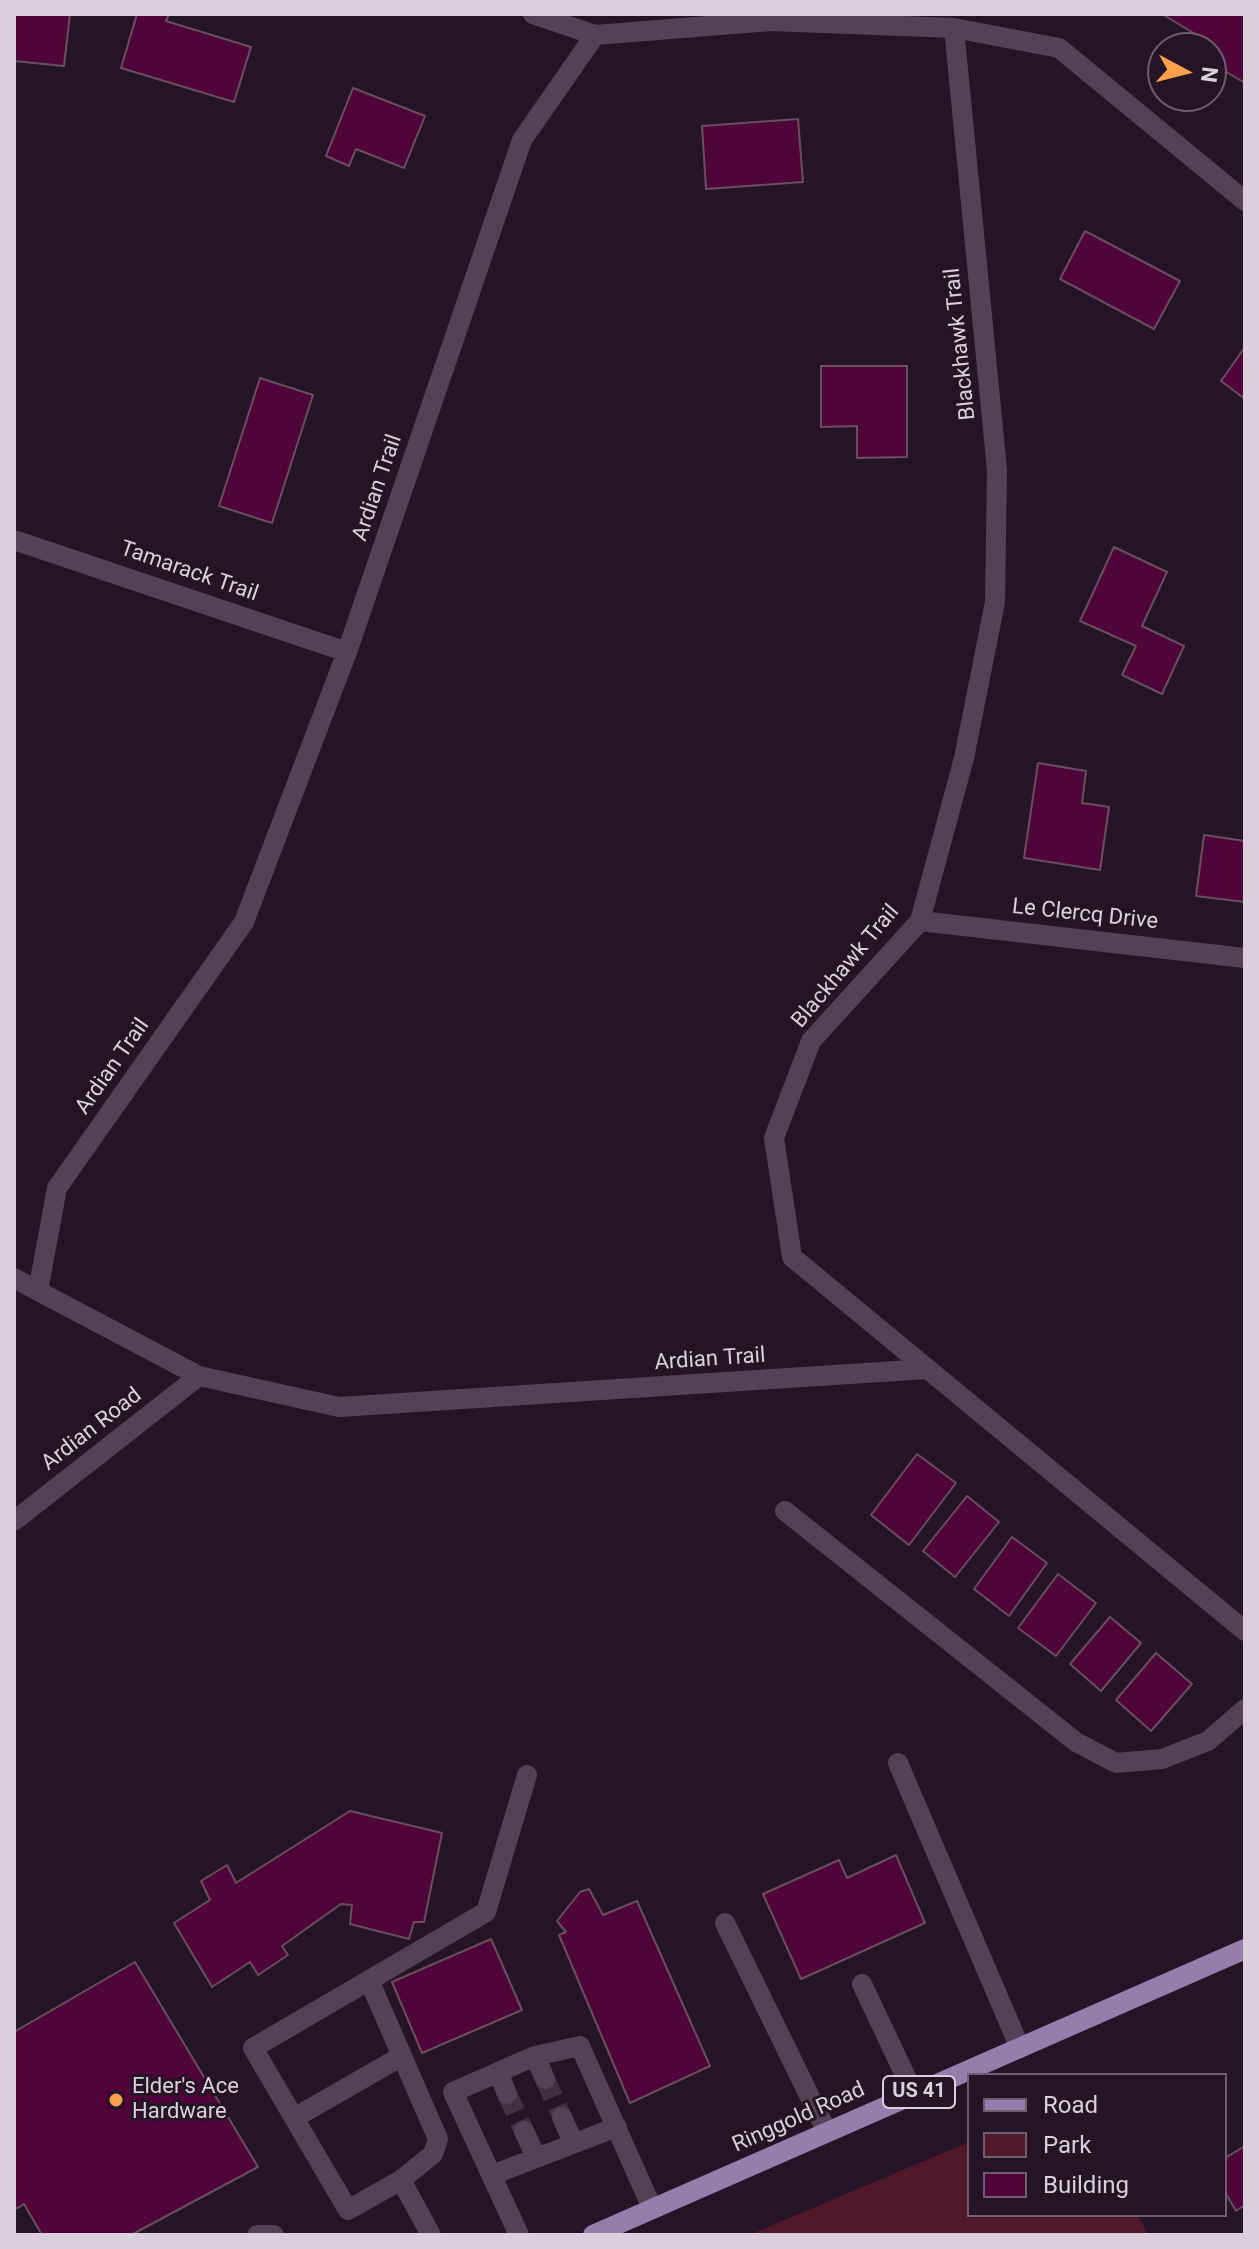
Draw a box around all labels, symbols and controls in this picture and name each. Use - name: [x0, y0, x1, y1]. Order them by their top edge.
- north arrow: [1147, 32, 1227, 112]
- text: N: [1196, 66, 1223, 84]
- street label: Blackhawk Trail: [940, 267, 982, 421]
- street label: Ardian Trail: [347, 431, 409, 545]
- street label: Tamarack Trail: [116, 536, 262, 608]
- street label: Le Clercq Drive: [1011, 894, 1159, 936]
- street label: Blackhawk Trail: [787, 900, 905, 1034]
- street label: Ardian Trail: [70, 1014, 156, 1120]
- street label: Ardian Trail: [654, 1343, 766, 1377]
- street label: Ardian Road: [37, 1383, 147, 1477]
- legend: [967, 2073, 1227, 2217]
- place label: Elder's Ace Hardware: [132, 2074, 239, 2126]
- road number: US 41: [883, 2076, 955, 2108]
- street label: Ringgold Road: [729, 2077, 869, 2159]
- marker: Elder's Ace Hardware: [107, 2091, 125, 2109]
- text: Road: [1043, 2091, 1098, 2119]
- text: Park: [1043, 2131, 1091, 2159]
- text: Building: [1043, 2171, 1129, 2199]

